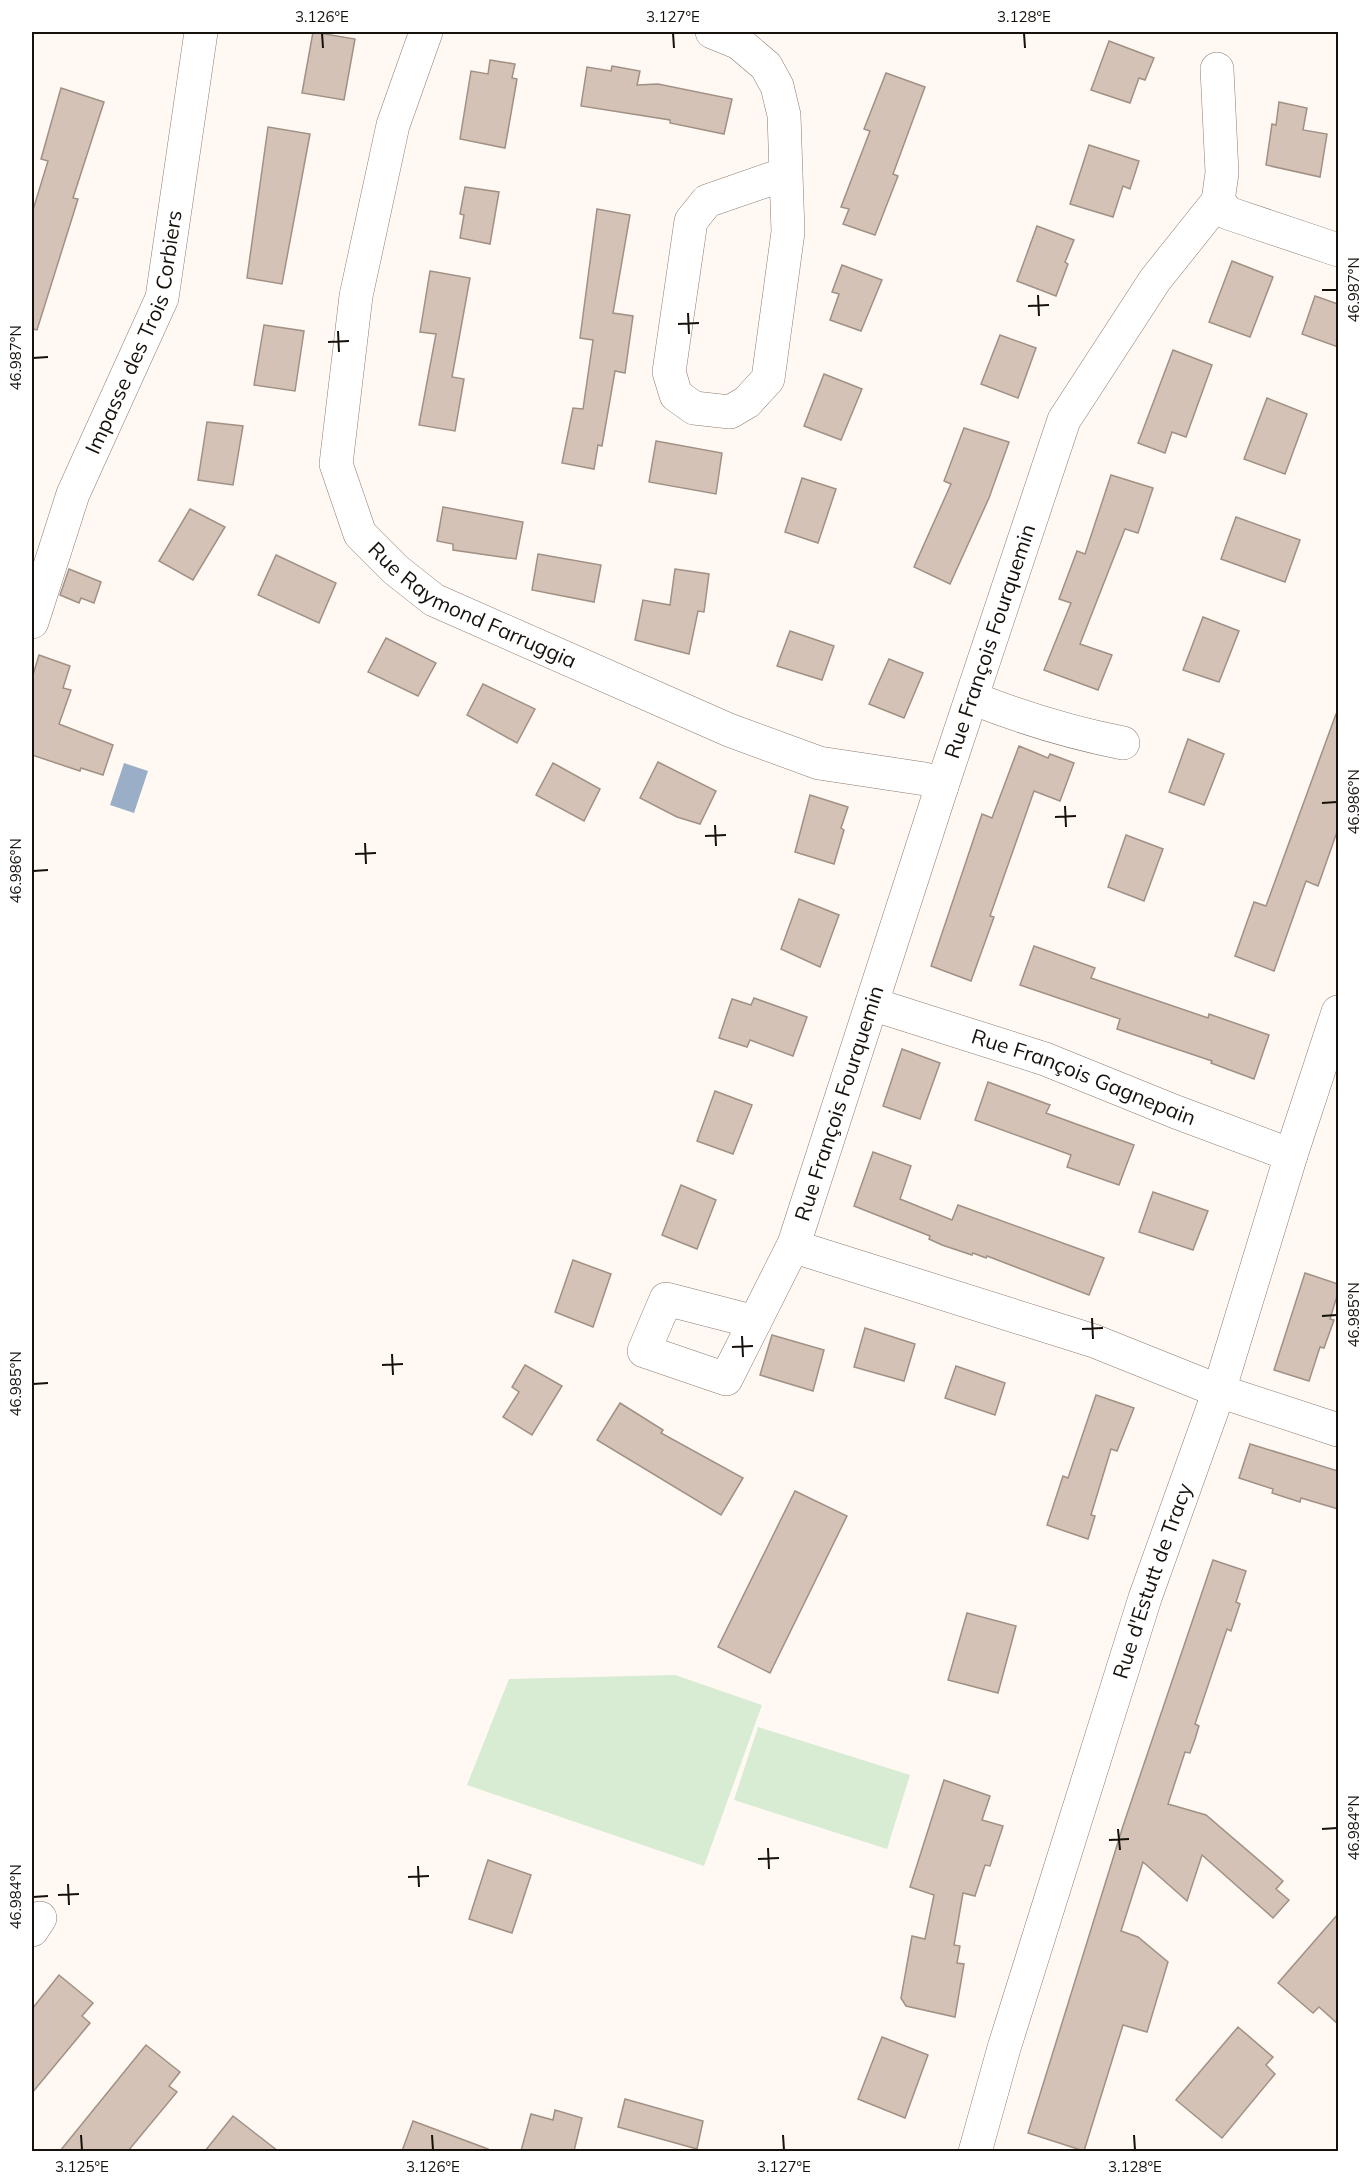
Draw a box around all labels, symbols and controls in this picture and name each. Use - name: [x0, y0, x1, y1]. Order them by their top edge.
- text: 3.126°E: [295, 7, 349, 26]
- text: 3.127°E: [646, 7, 700, 26]
- text: 3.128°E: [997, 7, 1051, 26]
- street label: Impasse des Trois Corbiers: [79, 208, 187, 458]
- text: 46.987°N: [1344, 257, 1363, 323]
- text: 46.987°N: [6, 325, 25, 391]
- street label: Rue François Fourquemin: [938, 520, 1040, 762]
- street label: Rue Raymond Farruggia: [363, 536, 581, 673]
- text: 46.986°N: [1344, 769, 1363, 835]
- text: 46.986°N: [6, 838, 25, 904]
- street label: Rue François Fourquemin: [788, 982, 889, 1224]
- street label: Rue François Gagnepain: [969, 1023, 1200, 1130]
- text: 46.985°N: [1344, 1282, 1363, 1348]
- text: 46.985°N: [6, 1351, 25, 1417]
- street label: Rue d'Estutt de Tracy: [1106, 1479, 1197, 1682]
- text: 46.984°N: [1344, 1795, 1363, 1861]
- text: 46.984°N: [6, 1864, 25, 1930]
- text: 3.125°E: [55, 2157, 109, 2176]
- text: 3.126°E: [406, 2157, 460, 2176]
- text: 3.127°E: [757, 2157, 811, 2176]
- text: 3.128°E: [1108, 2157, 1162, 2176]

